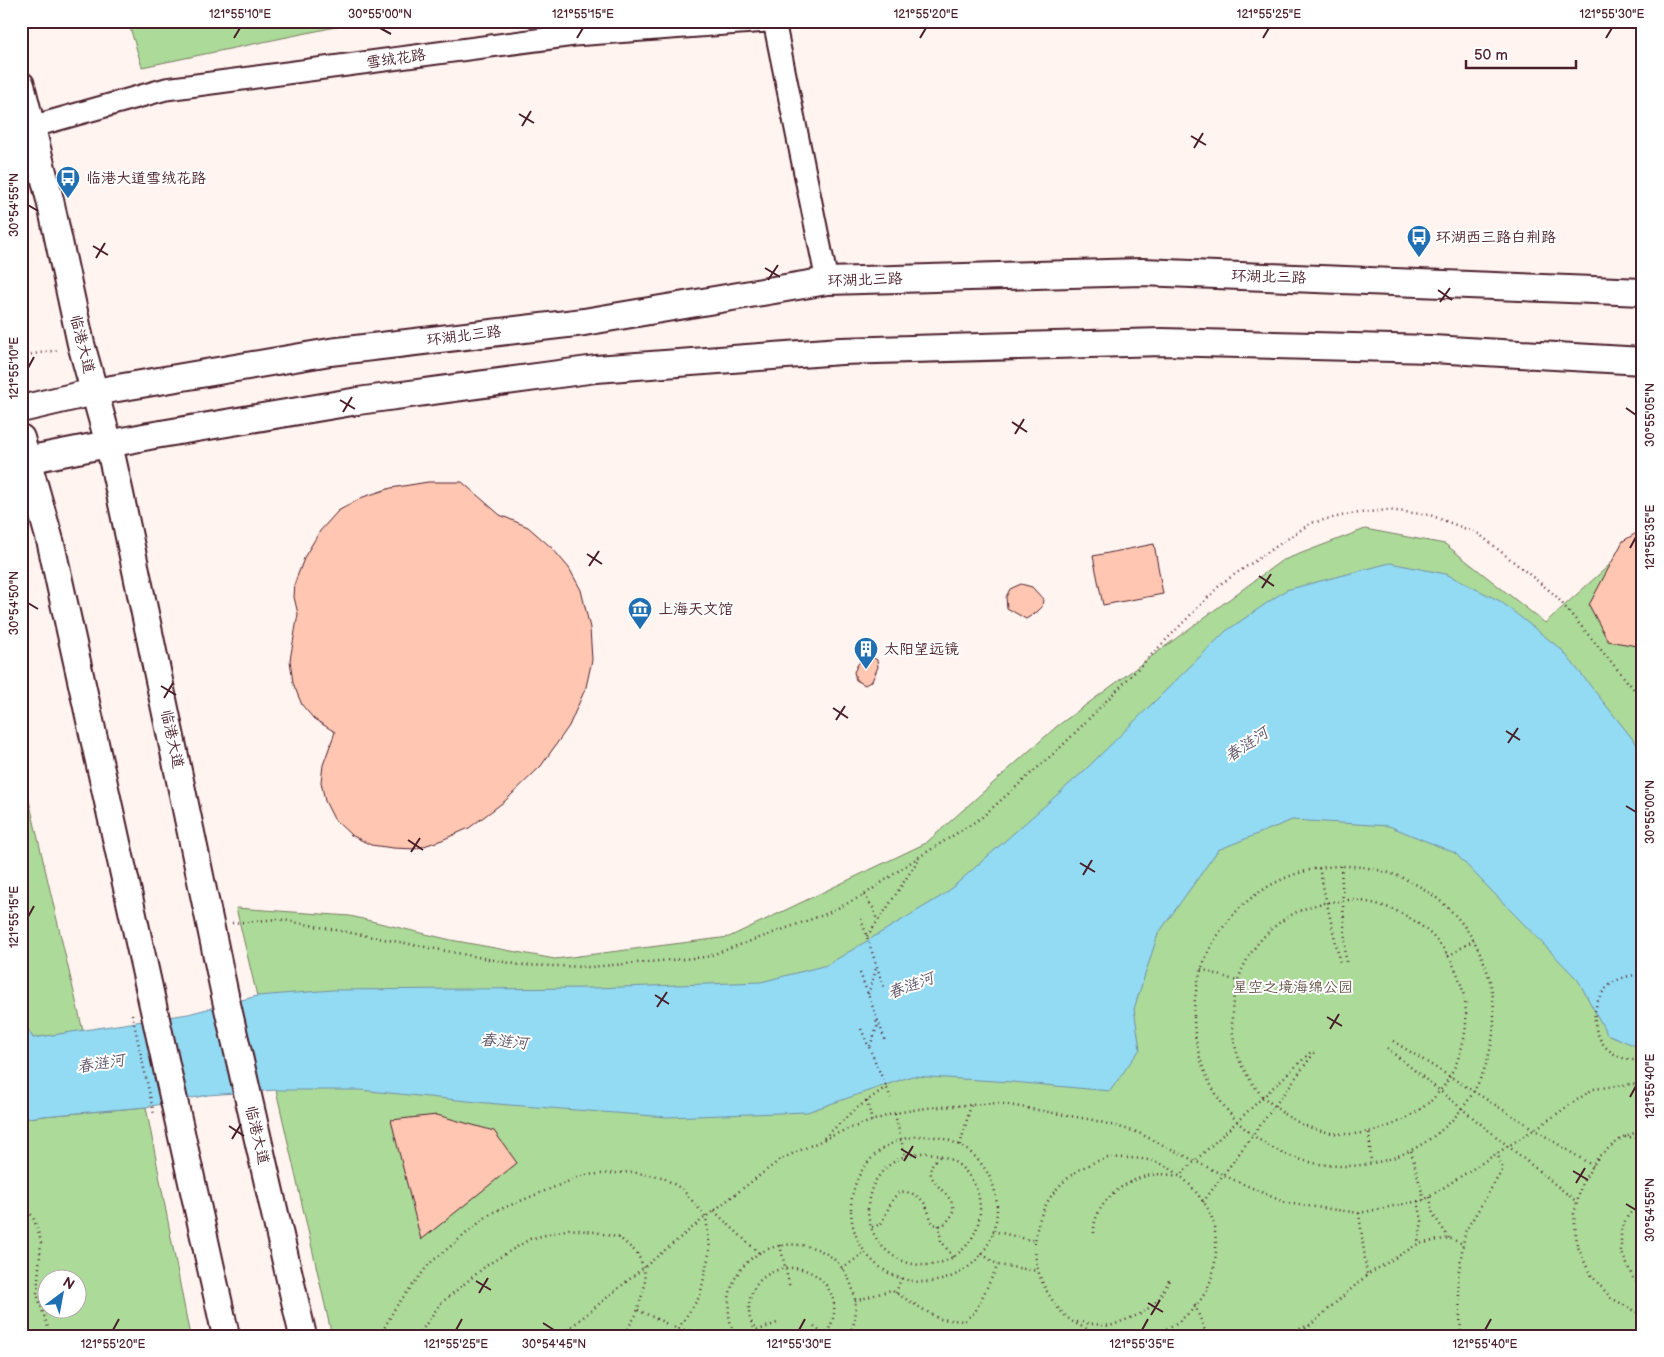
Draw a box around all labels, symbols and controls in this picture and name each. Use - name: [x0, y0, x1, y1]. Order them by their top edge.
- text: 121°55'10"E: [209, 7, 271, 22]
- text: 30°55'00"N: [348, 7, 412, 22]
- text: 121°55'15"E: [552, 7, 614, 22]
- text: 121°55'20"E: [894, 7, 958, 22]
- text: 121°55'25"E: [1237, 7, 1301, 22]
- text: 121°55'30"E: [1580, 7, 1645, 22]
- scale bar: [1466, 38, 1576, 70]
- street label: 雪绒花路: [365, 45, 427, 73]
- text: 50 m: [1474, 46, 1508, 65]
- bus stop icon: 临港大道雪绒花路: [55, 165, 81, 199]
- place label: 临港大道雪绒花路: [86, 169, 206, 188]
- text: 30°54'55"N: [7, 173, 22, 237]
- bus stop icon: 环湖西三路白荆路: [1406, 224, 1432, 258]
- place label: 环湖西三路白荆路: [1436, 228, 1556, 247]
- street label: 环湖北三路: [1231, 266, 1307, 288]
- street label: 环湖北三路: [827, 269, 903, 291]
- street label: 临港大道: [66, 313, 98, 375]
- street label: 环湖北三路: [426, 322, 502, 350]
- text: 121°55'10"E: [7, 337, 22, 399]
- text: 30°55'05"N: [1643, 383, 1658, 447]
- text: 121°55'35"E: [1643, 505, 1658, 569]
- text: 30°54'50"N: [7, 571, 22, 635]
- museum icon: 上海天文馆: [627, 596, 653, 630]
- place label: 上海天文馆: [658, 600, 733, 619]
- building icon: 太阳望远镜: [853, 636, 879, 670]
- place label: 太阳望远镜: [884, 640, 959, 659]
- street label: 临港大道: [156, 708, 188, 770]
- water label: 春涟河: [1222, 722, 1275, 766]
- text: 30°55'00"N: [1643, 780, 1658, 844]
- text: 121°55'15"E: [7, 886, 22, 948]
- water label: 春涟河: [885, 968, 940, 1003]
- park label: 星空之境海绵公园: [1233, 978, 1353, 997]
- water label: 春涟河: [479, 1030, 532, 1054]
- water label: 春涟河: [76, 1050, 129, 1077]
- text: 121°55'40"E: [1643, 1053, 1658, 1118]
- street label: 临港大道: [241, 1104, 273, 1166]
- text: 30°54'55"N: [1643, 1178, 1658, 1242]
- north arrow: [38, 1270, 88, 1320]
- text: N: [60, 1273, 78, 1293]
- text: 121°55'20"E: [81, 1337, 145, 1352]
- text: 121°55'25"E: [424, 1337, 488, 1352]
- text: 30°54'45"N: [522, 1337, 586, 1352]
- text: 121°55'30"E: [767, 1337, 832, 1352]
- text: 121°55'35"E: [1110, 1337, 1174, 1352]
- text: 121°55'40"E: [1453, 1337, 1518, 1352]

